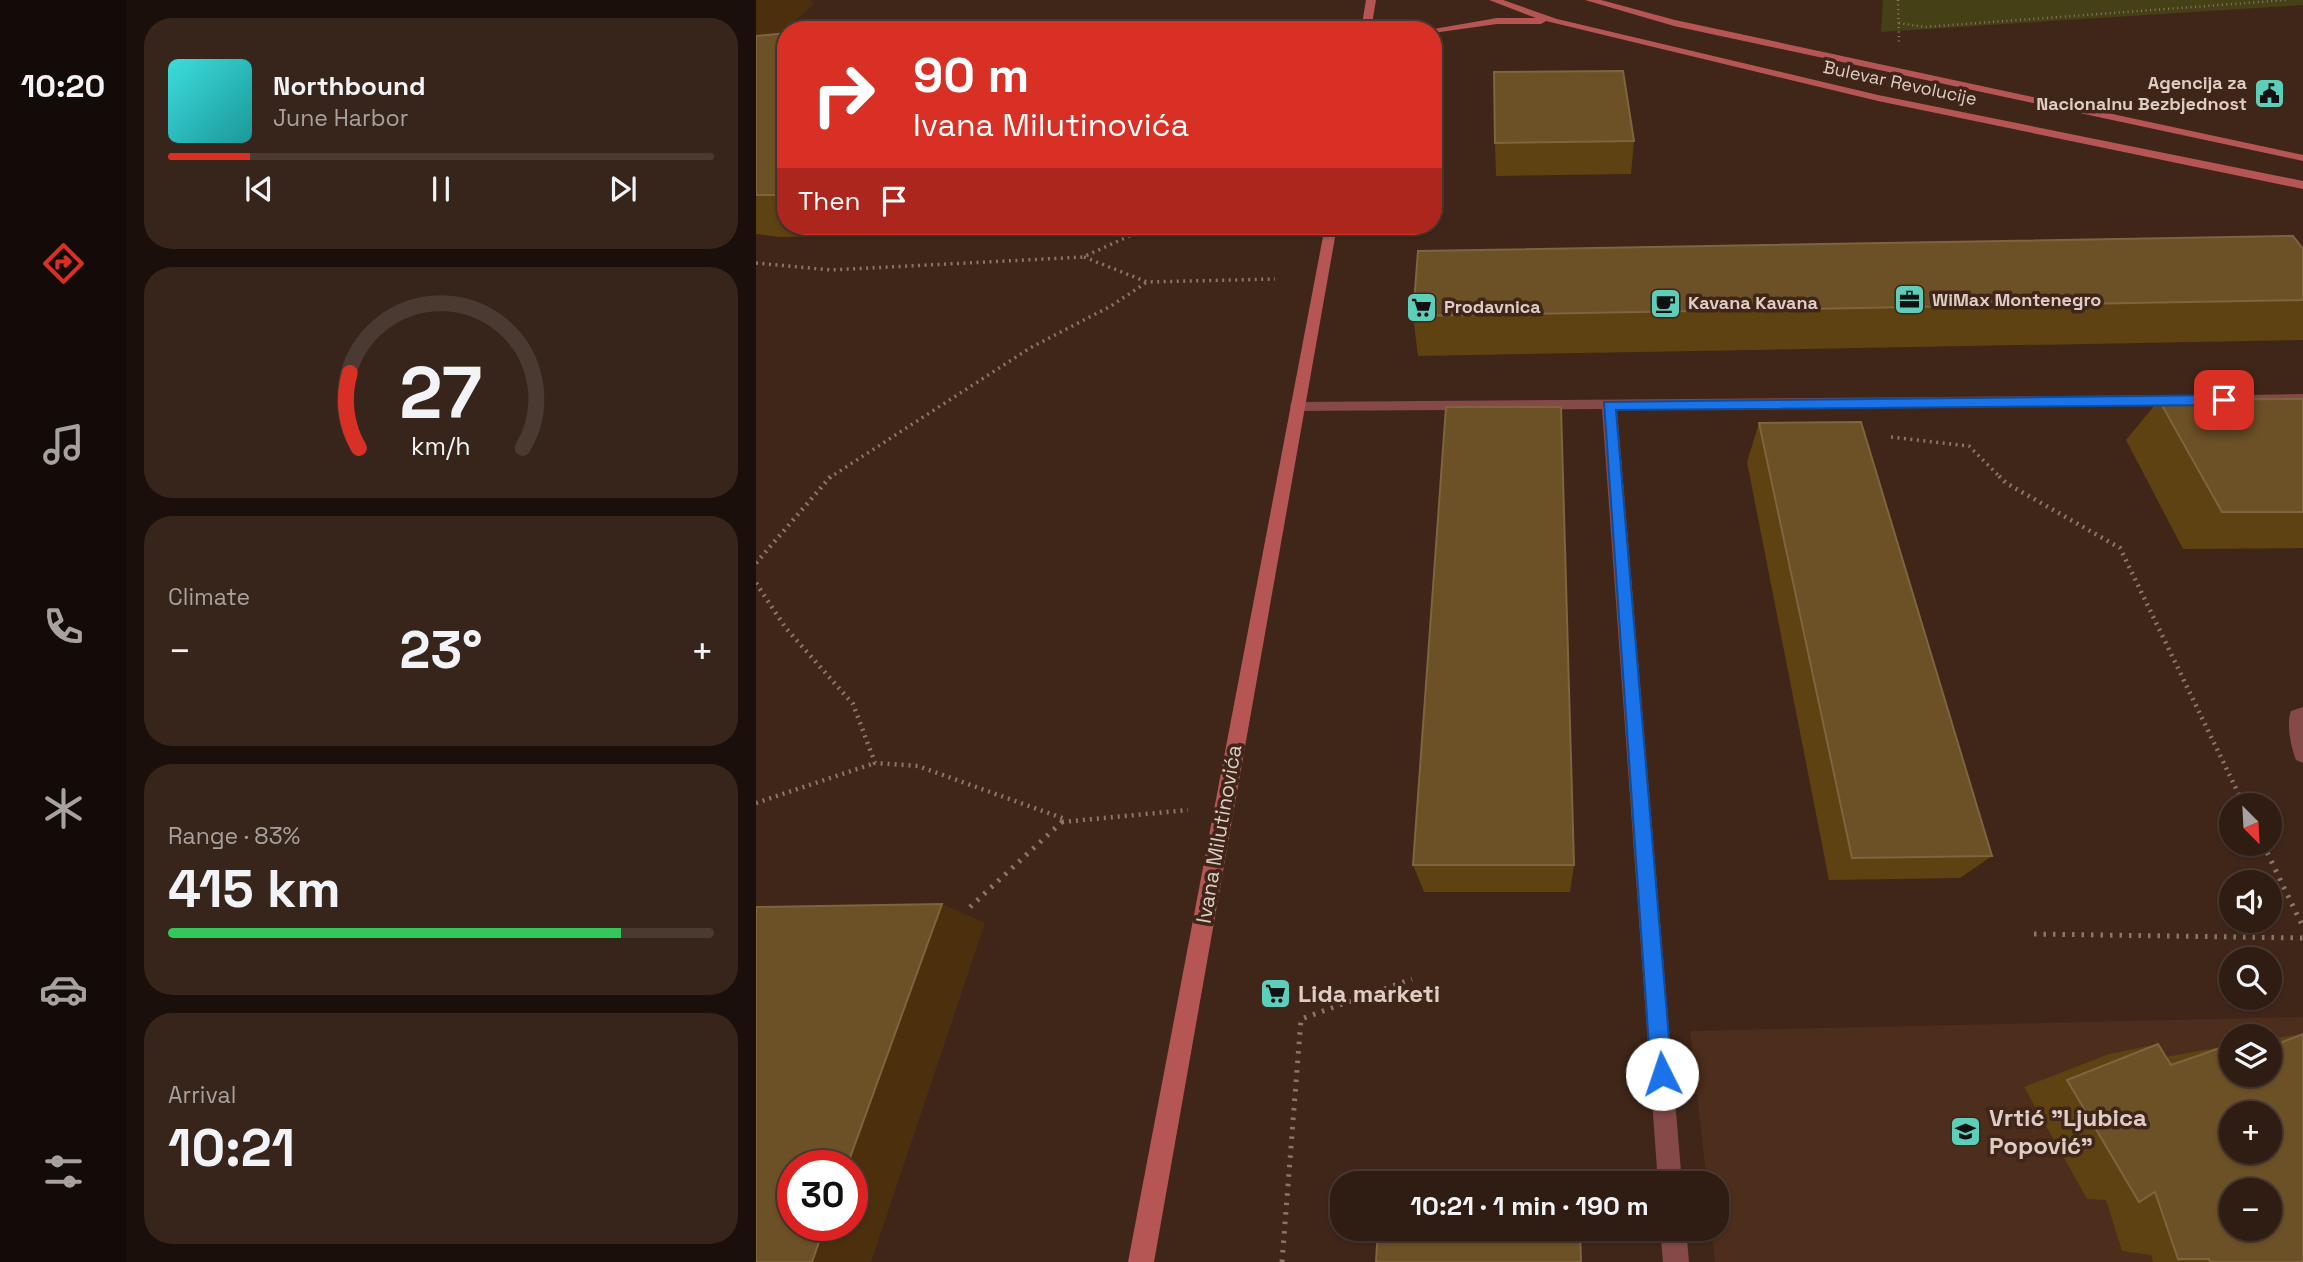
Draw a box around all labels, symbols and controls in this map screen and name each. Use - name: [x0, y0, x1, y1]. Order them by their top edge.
- text: 90 m: [913, 44, 1029, 106]
- icon: right: [798, 49, 889, 140]
- street label: Bulevar Revolucije: [1821, 55, 1979, 110]
- text: 10:20: [21, 66, 105, 106]
- text: Northbound: [273, 69, 426, 103]
- place label: Agencija za Nacionalnu Bezbjednost: [2036, 71, 2248, 115]
- public building icon: Agencija za Nacionalnu Bezbjednost: [2253, 76, 2287, 110]
- text: June Harbor: [273, 103, 408, 133]
- text: Ivana Milutinovića: [913, 105, 1189, 145]
- icon: previous: [240, 170, 278, 208]
- icon: pause: [422, 170, 460, 208]
- icon: next: [604, 170, 642, 208]
- icon: arrive: [875, 182, 913, 220]
- text: Then: [798, 184, 861, 218]
- icon: directions: [39, 239, 88, 288]
- office icon: WiMax Montenegro: [1892, 283, 1926, 317]
- cafe icon: Kavana Kavana: [1648, 286, 1682, 320]
- place label: WiMax Montenegro: [1932, 288, 2101, 311]
- supermarket icon: Prodavnica: [1404, 290, 1438, 324]
- place label: Kavana Kavana: [1688, 291, 1819, 314]
- place label: Prodavnica: [1444, 295, 1541, 318]
- text: 27: [400, 347, 482, 440]
- pin: [2194, 370, 2254, 430]
- icon: arrive: [2205, 381, 2243, 419]
- icon: music: [39, 420, 88, 469]
- text: km/h: [411, 430, 471, 462]
- text: Climate: [168, 582, 250, 612]
- icon: phone: [39, 602, 88, 651]
- text: 23°: [400, 617, 483, 683]
- text: −: [168, 627, 192, 675]
- text: +: [690, 627, 714, 675]
- street label: Ivana Milutinovića: [1189, 742, 1248, 925]
- icon: climate: [39, 784, 88, 833]
- north arrow: [2219, 793, 2282, 856]
- map controls: [2219, 793, 2282, 1241]
- text: Range · 83%: [168, 821, 300, 851]
- text: 415 km: [168, 856, 341, 922]
- button: sound: [2219, 870, 2282, 933]
- button: search: [2219, 947, 2282, 1010]
- icon: car: [39, 965, 88, 1014]
- supermarket icon: Lida marketi: [1258, 977, 1292, 1011]
- place label: Lida marketi: [1298, 978, 1440, 1009]
- button: layers: [2219, 1024, 2282, 1087]
- position arrow: [1625, 1037, 1699, 1111]
- text: Arrival: [168, 1080, 236, 1110]
- button: +: [2219, 1101, 2282, 1164]
- place label: Vrtić "Ljubica Popović": [1989, 1102, 2147, 1161]
- text: 10:21: [168, 1115, 295, 1181]
- school or university icon: Vrtić "Ljubica Popović": [1949, 1115, 1983, 1149]
- icon: filters: [39, 1147, 88, 1196]
- speed limit sign: 30: [777, 1150, 868, 1241]
- button: −: [2219, 1178, 2282, 1241]
- text: 10:21 · 1 min · 190 m: [1410, 1189, 1649, 1223]

